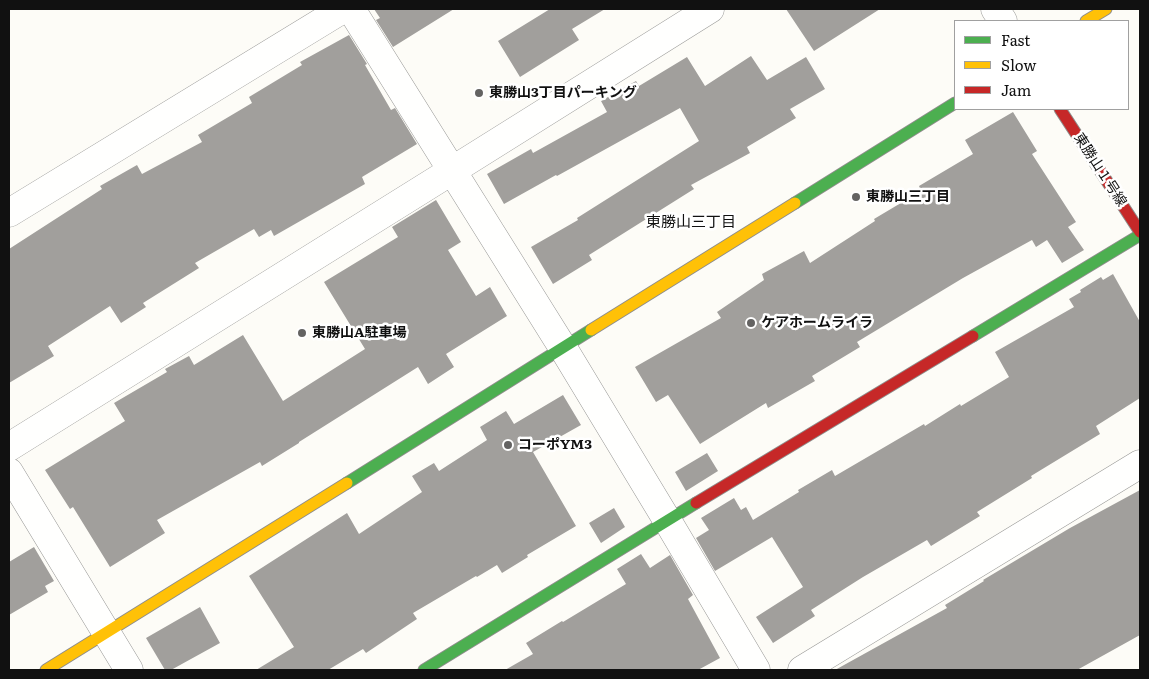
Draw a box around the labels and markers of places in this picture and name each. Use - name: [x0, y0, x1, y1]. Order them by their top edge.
- place label: 東勝山3丁目パーキング: [489, 85, 637, 101]
- marker: 東勝山3丁目パーキング: [473, 87, 485, 99]
- place label: 東勝山三丁目: [866, 189, 950, 205]
- marker: 東勝山三丁目: [850, 191, 862, 203]
- place label: ケアホームライラ: [761, 315, 873, 331]
- marker: ケアホームライラ: [745, 317, 757, 329]
- place label: 東勝山A駐車場: [312, 325, 407, 341]
- marker: 東勝山A駐車場: [296, 327, 308, 339]
- place label: コーポYM3: [518, 437, 592, 453]
- marker: コーポYM3: [502, 439, 514, 451]

